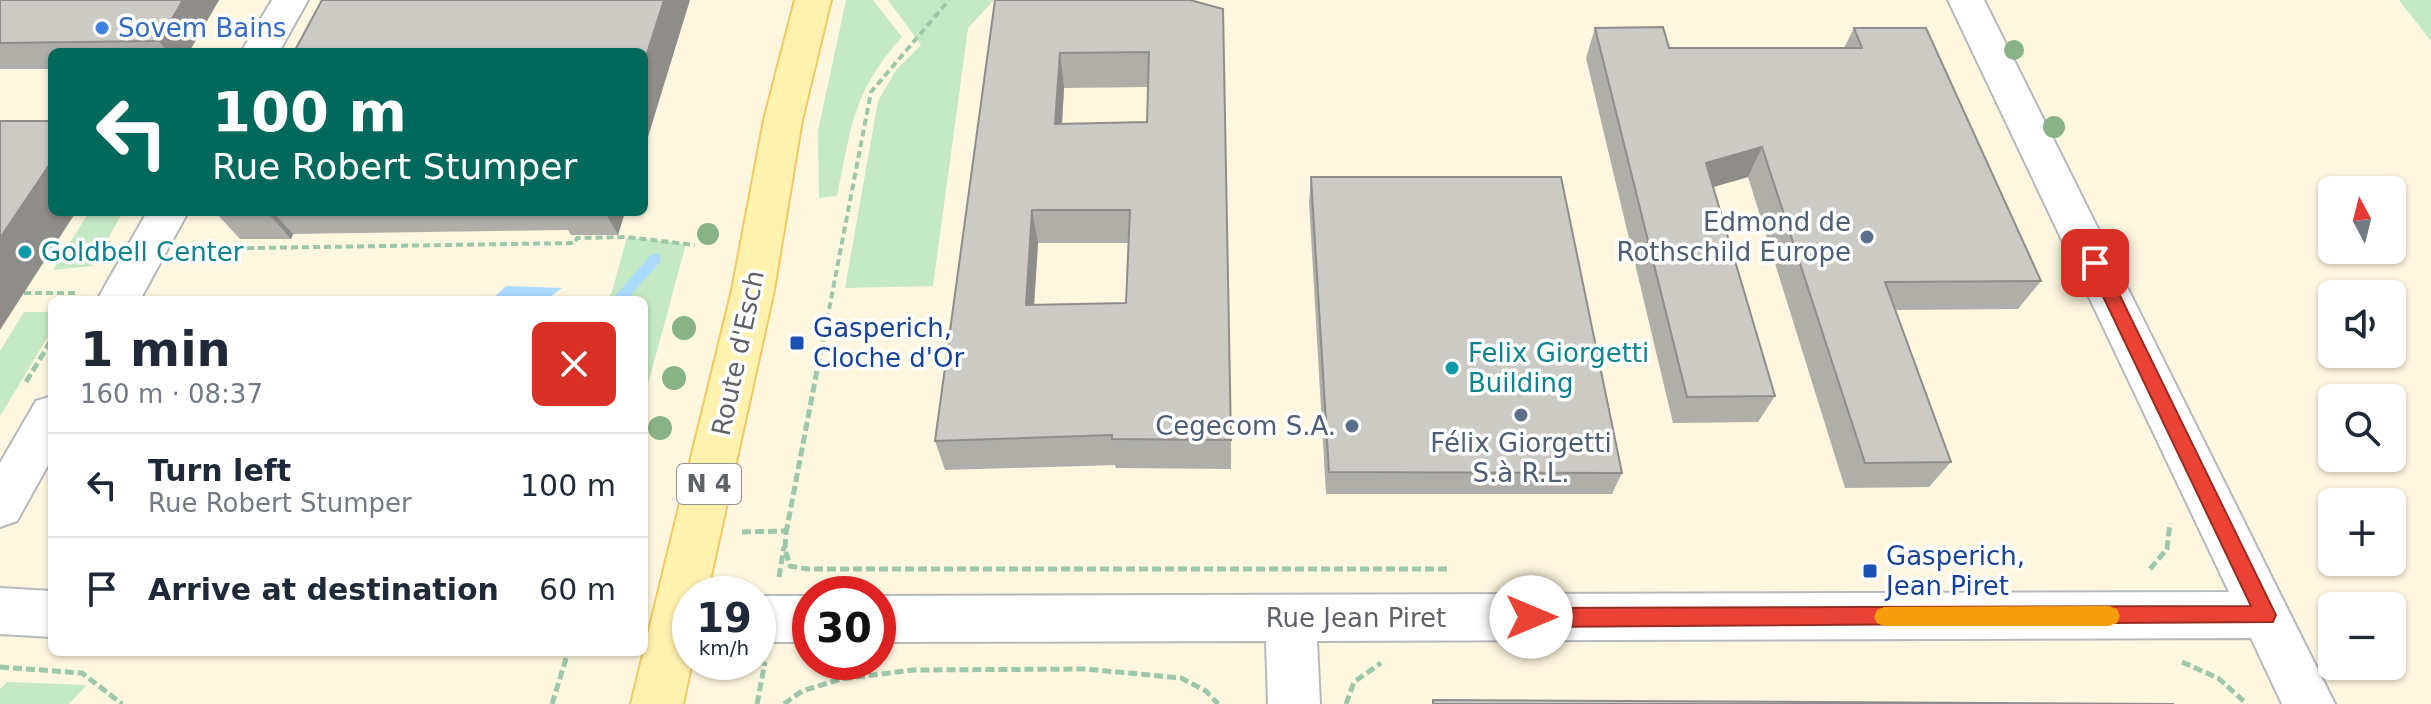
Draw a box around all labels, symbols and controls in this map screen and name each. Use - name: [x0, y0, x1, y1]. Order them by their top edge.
- place label: Sovem Bains: [118, 13, 286, 43]
- marker: Sovem Bains: [93, 19, 111, 37]
- text: 100 m: [212, 79, 407, 144]
- icon: left: [80, 80, 184, 184]
- text: Rue Robert Stumper: [212, 146, 577, 187]
- north arrow: [2318, 176, 2406, 264]
- map controls: [2318, 176, 2406, 680]
- place label: Edmond de Rothschild Europe: [1617, 207, 1851, 267]
- marker: Edmond de Rothschild Europe: [1858, 228, 1876, 246]
- pin: [2061, 229, 2129, 297]
- place label: Goldbell Center: [41, 237, 244, 267]
- icon: arrive: [2073, 241, 2117, 285]
- marker: Goldbell Center: [16, 243, 34, 261]
- street label: Route d'Esch: [706, 268, 770, 438]
- button: sound: [2318, 280, 2406, 368]
- place label: Gasperich, Cloche d'Or: [813, 313, 964, 373]
- text: 1 min: [80, 321, 231, 377]
- button: close: [532, 322, 616, 406]
- marker: Gasperich, Cloche d'Or: [788, 334, 806, 352]
- place label: Felix Giorgetti Building: [1468, 338, 1649, 398]
- marker: Felix Giorgetti Building: [1443, 359, 1461, 377]
- text: 160 m · 08:37: [80, 379, 263, 409]
- button: search: [2318, 384, 2406, 472]
- marker: Félix Giorgetti S.à R.L.: [1512, 406, 1530, 424]
- place label: Cegecom S.A.: [1155, 411, 1336, 441]
- marker: Cegecom S.A.: [1343, 417, 1361, 435]
- place label: Félix Giorgetti S.à R.L.: [1430, 428, 1612, 488]
- text: Turn left: [148, 453, 291, 488]
- icon: left: [80, 463, 124, 507]
- road number: N 4: [677, 464, 741, 504]
- text: 100 m: [520, 468, 616, 503]
- text: Rue Robert Stumper: [148, 488, 412, 518]
- button: +: [2318, 488, 2406, 576]
- place label: Gasperich, Jean Piret: [1884, 541, 2025, 601]
- marker: Gasperich, Jean Piret: [1861, 562, 1879, 580]
- icon: arrive: [80, 567, 124, 611]
- text: Arrive at destination: [148, 572, 499, 607]
- text: 60 m: [539, 572, 616, 607]
- position arrow: [1489, 575, 1573, 659]
- speed limit sign: 30: [792, 576, 896, 680]
- button: −: [2318, 592, 2406, 680]
- text: 19: [696, 595, 752, 641]
- street label: Rue Jean Piret: [1266, 603, 1446, 633]
- text: km/h: [699, 636, 749, 660]

